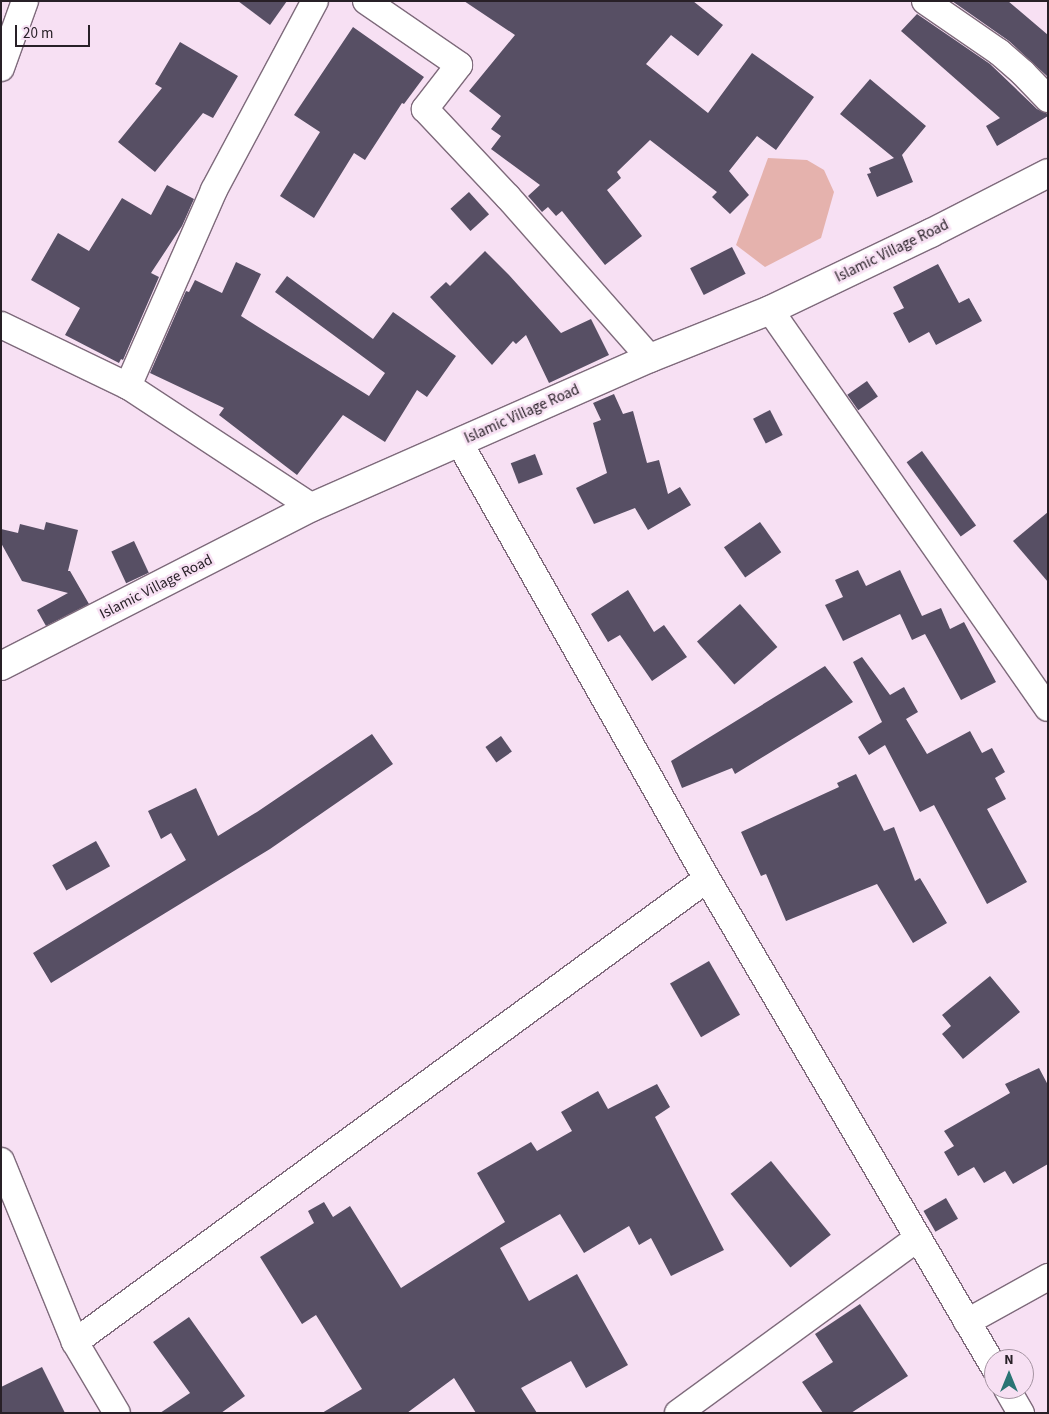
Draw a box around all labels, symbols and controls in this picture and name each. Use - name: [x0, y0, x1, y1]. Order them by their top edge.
- scale bar: [18, 15, 92, 47]
- text: 20 m: [23, 23, 53, 44]
- street label: Islamic Village Road: [832, 216, 952, 286]
- street label: Islamic Village Road: [462, 381, 582, 447]
- street label: Islamic Village Road: [97, 551, 215, 623]
- north arrow: [984, 1349, 1034, 1399]
- text: N: [1004, 1350, 1014, 1370]

